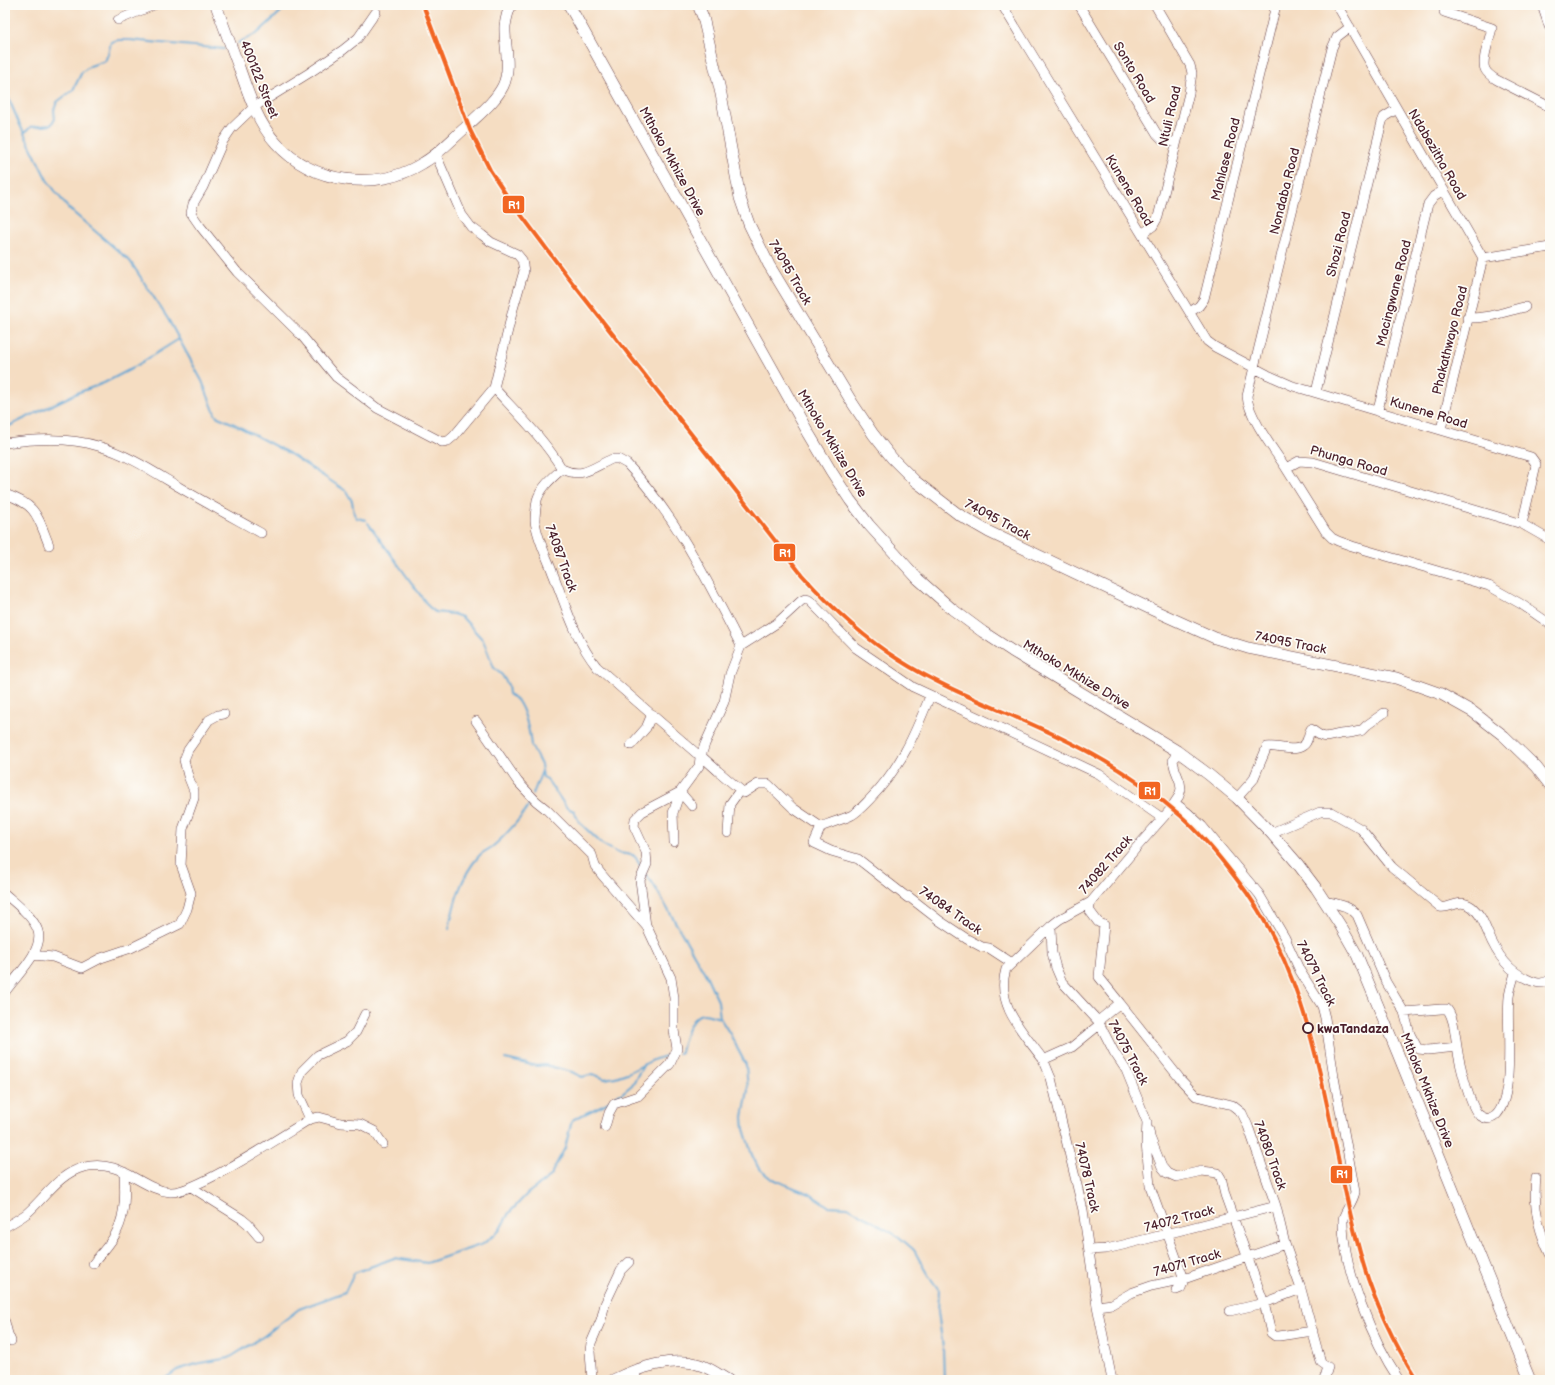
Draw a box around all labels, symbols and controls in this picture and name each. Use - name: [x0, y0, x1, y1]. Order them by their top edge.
- street label: 400122 Street: [236, 38, 282, 121]
- street label: Sonto Road: [1110, 39, 1159, 106]
- street label: Ntuli Road: [1155, 84, 1185, 148]
- street label: Mthoko Mkhize Drive: [635, 104, 709, 219]
- street label: Ndabezitha Road: [1405, 106, 1470, 203]
- street label: Mahlase Road: [1208, 116, 1244, 202]
- street label: Nondaba Road: [1266, 146, 1303, 236]
- street label: Kunene Road: [1102, 152, 1157, 229]
- line badge: R1: [502, 195, 525, 214]
- text: R1: [508, 199, 520, 212]
- street label: Shozi Road: [1323, 210, 1355, 278]
- street label: 74095 Track: [765, 237, 815, 308]
- street label: Macingwane Road: [1373, 238, 1415, 348]
- street label: Phakathwayo Road: [1429, 284, 1471, 396]
- street label: Mthoko Mkhize Drive: [794, 387, 871, 500]
- street label: Kunene Road: [1388, 394, 1469, 432]
- street label: Phunga Road: [1308, 442, 1389, 480]
- street label: 74095 Track: [962, 496, 1034, 544]
- street label: 74087 Track: [541, 522, 581, 595]
- line badge: R1: [773, 543, 796, 562]
- text: R1: [779, 547, 791, 560]
- street label: 74095 Track: [1254, 628, 1328, 658]
- street label: Mthoko Mkhize Drive: [1020, 636, 1133, 713]
- line badge: R1: [1138, 781, 1161, 800]
- text: R1: [1144, 785, 1156, 798]
- street label: 74082 Track: [1076, 832, 1136, 897]
- street label: 74084 Track: [916, 883, 985, 939]
- street label: 74079 Track: [1293, 938, 1340, 1009]
- street label: 74075 Track: [1104, 1017, 1152, 1088]
- place label: kwaTandaza: [1317, 1021, 1389, 1037]
- marker: kwaTandaza: [1302, 1022, 1314, 1034]
- street label: Mthoko Mkhize Drive: [1397, 1031, 1458, 1150]
- street label: 74080 Track: [1250, 1119, 1290, 1193]
- street label: 74078 Track: [1071, 1141, 1103, 1214]
- line badge: R1: [1330, 1165, 1353, 1184]
- text: R1: [1336, 1168, 1348, 1181]
- street label: 74072 Track: [1143, 1202, 1216, 1236]
- street label: 74071 Track: [1152, 1246, 1223, 1280]

